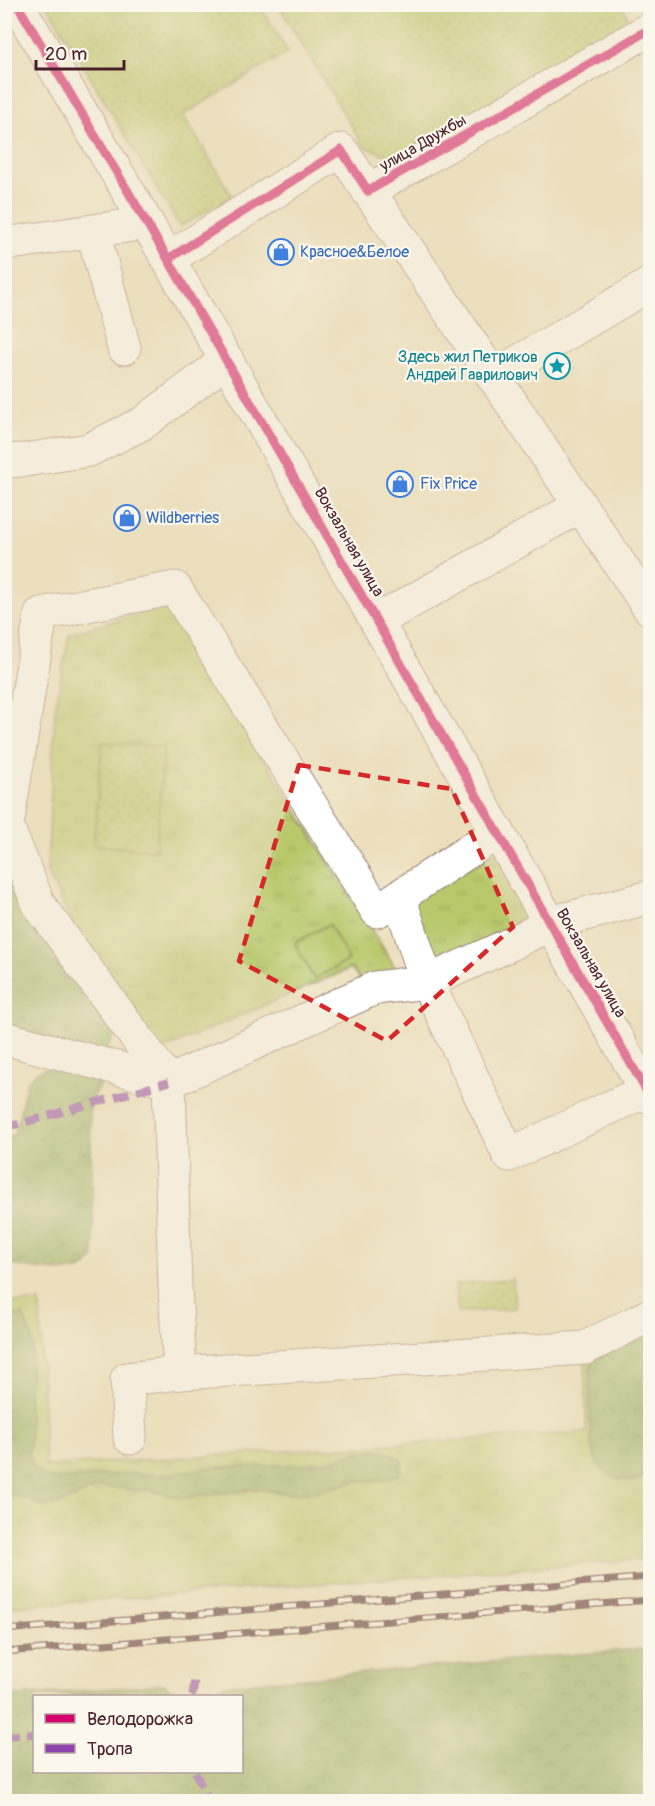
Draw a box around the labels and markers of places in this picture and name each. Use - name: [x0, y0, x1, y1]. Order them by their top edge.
- shop icon: Красное&Белое: [266, 237, 296, 267]
- place label: Красное&Белое: [300, 242, 409, 262]
- place label: Здесь жил Петриков Андрей Гаврилович: [398, 347, 538, 385]
- place icon: Здесь жил Петриков Андрей Гаврилович: [542, 351, 572, 381]
- shop icon: Fix Price: [385, 469, 415, 499]
- place label: Fix Price: [420, 474, 477, 494]
- shop icon: Wildberries: [112, 503, 142, 533]
- place label: Wildberries: [146, 508, 219, 528]

